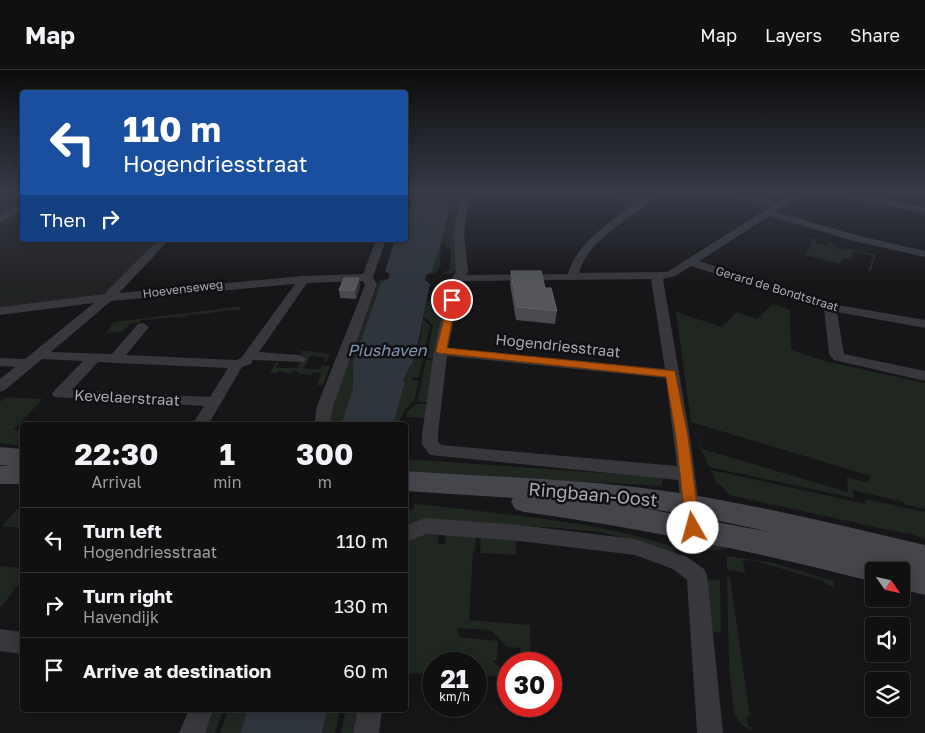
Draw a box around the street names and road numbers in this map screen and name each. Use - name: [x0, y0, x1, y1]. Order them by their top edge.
- street label: Gerard de Bondtstraat: [714, 263, 841, 314]
- street label: Hoevenseweg: [142, 276, 224, 301]
- street label: Hogendriesstraat: [495, 329, 622, 361]
- street label: Kevelaerstraat: [74, 385, 180, 409]
- street label: Ringbaan-Oost: [528, 477, 658, 511]

